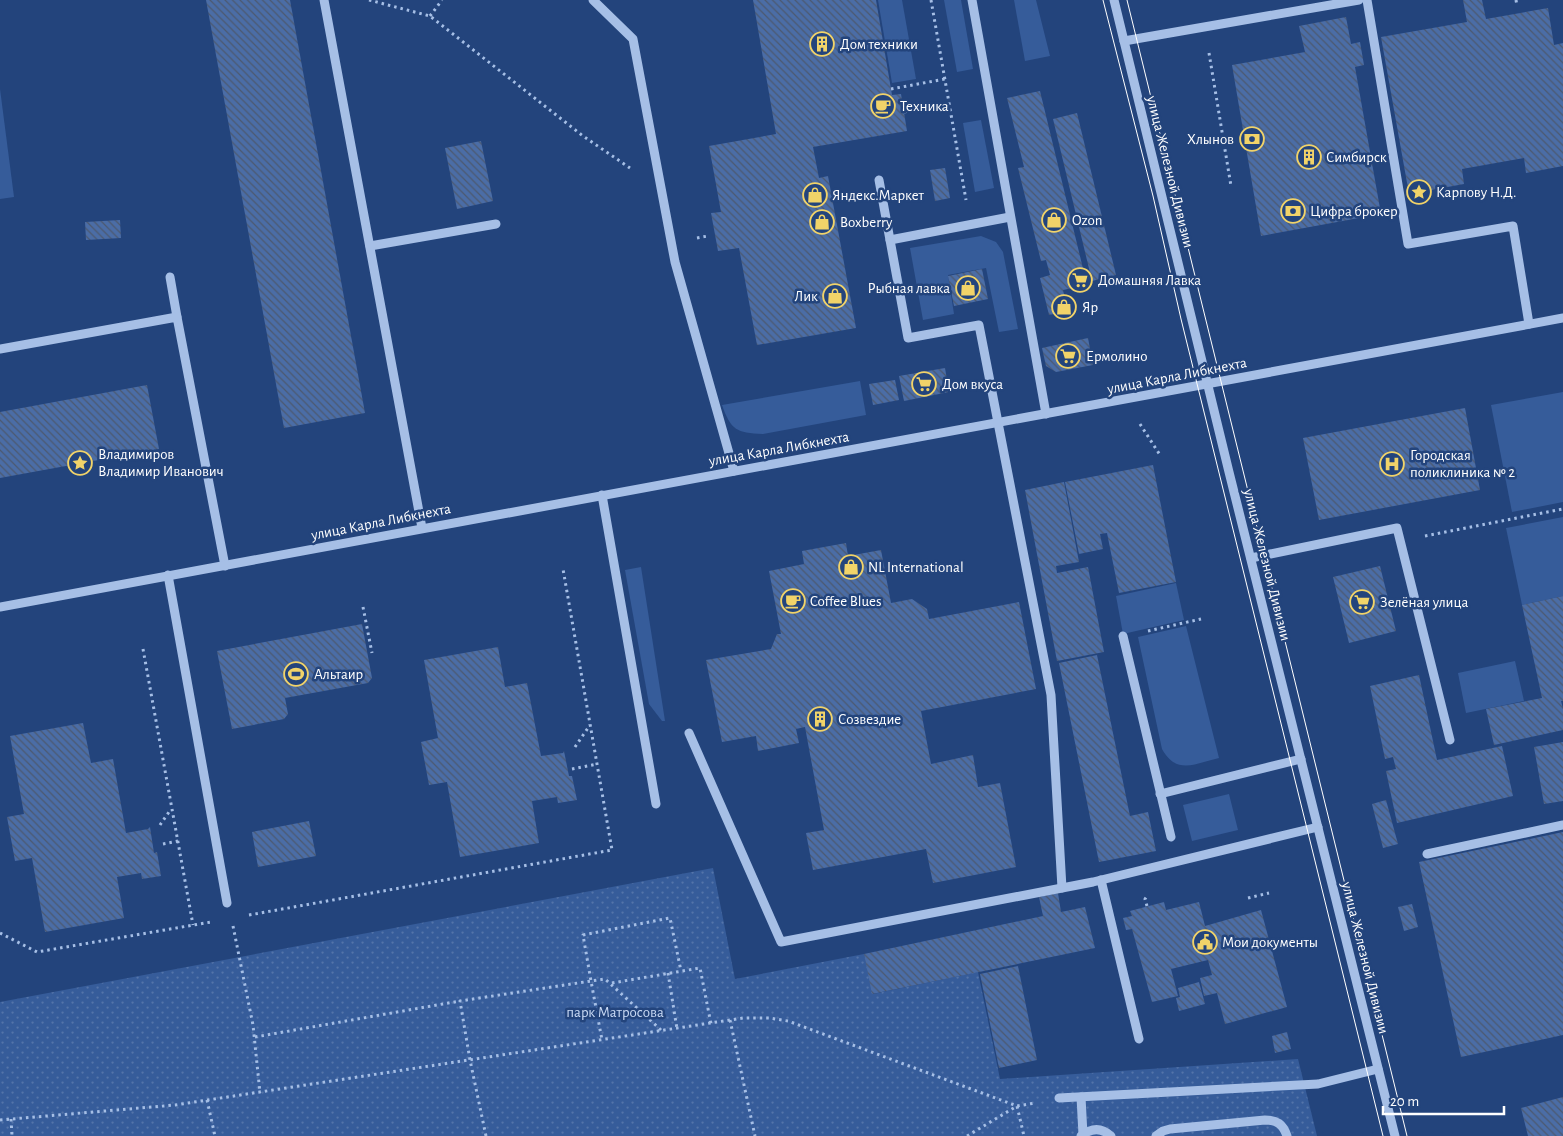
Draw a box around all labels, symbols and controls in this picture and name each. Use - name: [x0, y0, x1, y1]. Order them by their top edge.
- building icon: Дом техники: [809, 31, 835, 57]
- place label: Дом техники: [840, 37, 918, 52]
- cafe icon: Техника: [870, 93, 896, 119]
- street label: улица Железной Дивизии: [1144, 93, 1196, 250]
- place label: Техника: [900, 99, 949, 114]
- bank icon: Хлынов: [1239, 126, 1265, 152]
- place label: Хлынов: [1187, 132, 1234, 147]
- building icon: Симбирск: [1296, 144, 1322, 170]
- place label: Симбирск: [1326, 150, 1387, 165]
- place icon: Карпову Н.Д.: [1406, 179, 1432, 205]
- shop icon: Яндекс.Маркет: [802, 182, 828, 208]
- place label: Карпову Н.Д.: [1436, 185, 1516, 200]
- place label: Яндекс.Маркет: [832, 188, 925, 203]
- bank icon: Цифра брокер: [1280, 198, 1306, 224]
- place label: Цифра брокер: [1310, 204, 1398, 219]
- shop icon: Ozon: [1041, 207, 1067, 233]
- shop icon: Boxberry: [809, 209, 835, 235]
- place label: Ozon: [1072, 213, 1102, 228]
- place label: Boxberry: [840, 215, 893, 230]
- supermarket icon: Домашняя Лавка: [1067, 267, 1093, 293]
- place label: Домашняя Лавка: [1098, 273, 1201, 288]
- shop icon: Рыбная лавка: [955, 275, 981, 301]
- place label: Рыбная лавка: [868, 281, 950, 296]
- shop icon: Лик: [822, 283, 848, 309]
- place label: Лик: [795, 289, 818, 304]
- shop icon: Яр: [1051, 294, 1077, 320]
- place label: Яр: [1082, 300, 1099, 315]
- supermarket icon: Ермолино: [1055, 343, 1081, 369]
- place label: Ермолино: [1086, 349, 1148, 364]
- street label: улица Карла Либкнехта: [1105, 355, 1248, 397]
- supermarket icon: Дом вкуса: [911, 371, 937, 397]
- place label: Дом вкуса: [942, 377, 1003, 392]
- street label: улица Карла Либкнехта: [707, 429, 850, 469]
- place label: Владимиров Владимир Иванович: [98, 447, 224, 479]
- place label: Городская поликлиника № 2: [1410, 448, 1515, 480]
- place icon: Владимиров Владимир Иванович: [67, 450, 93, 476]
- hospital icon: Городская поликлиника № 2: [1379, 451, 1405, 477]
- street label: улица Железной Дивизии: [1241, 486, 1293, 643]
- street label: улица Карла Либкнехта: [309, 501, 452, 543]
- shop icon: NL International: [838, 554, 864, 580]
- place label: NL International: [868, 560, 964, 575]
- cafe icon: Coffee Blues: [780, 588, 806, 614]
- supermarket icon: Зелёная улица: [1349, 589, 1375, 615]
- place label: Coffee Blues: [810, 594, 882, 609]
- place label: Зелёная улица: [1380, 595, 1469, 610]
- sports icon: Альтаир: [283, 661, 309, 687]
- place label: Альтаир: [314, 667, 364, 682]
- building icon: Созвездие: [807, 706, 833, 732]
- place label: Созвездие: [838, 712, 901, 727]
- street label: улица Железной Дивизии: [1339, 879, 1391, 1036]
- public building icon: Мои документы: [1192, 929, 1218, 955]
- place label: Мои документы: [1222, 935, 1318, 950]
- park label: парк Матросова: [566, 1005, 664, 1020]
- scale bar: [1383, 1084, 1504, 1116]
- text: 20 m: [1390, 1094, 1419, 1109]

